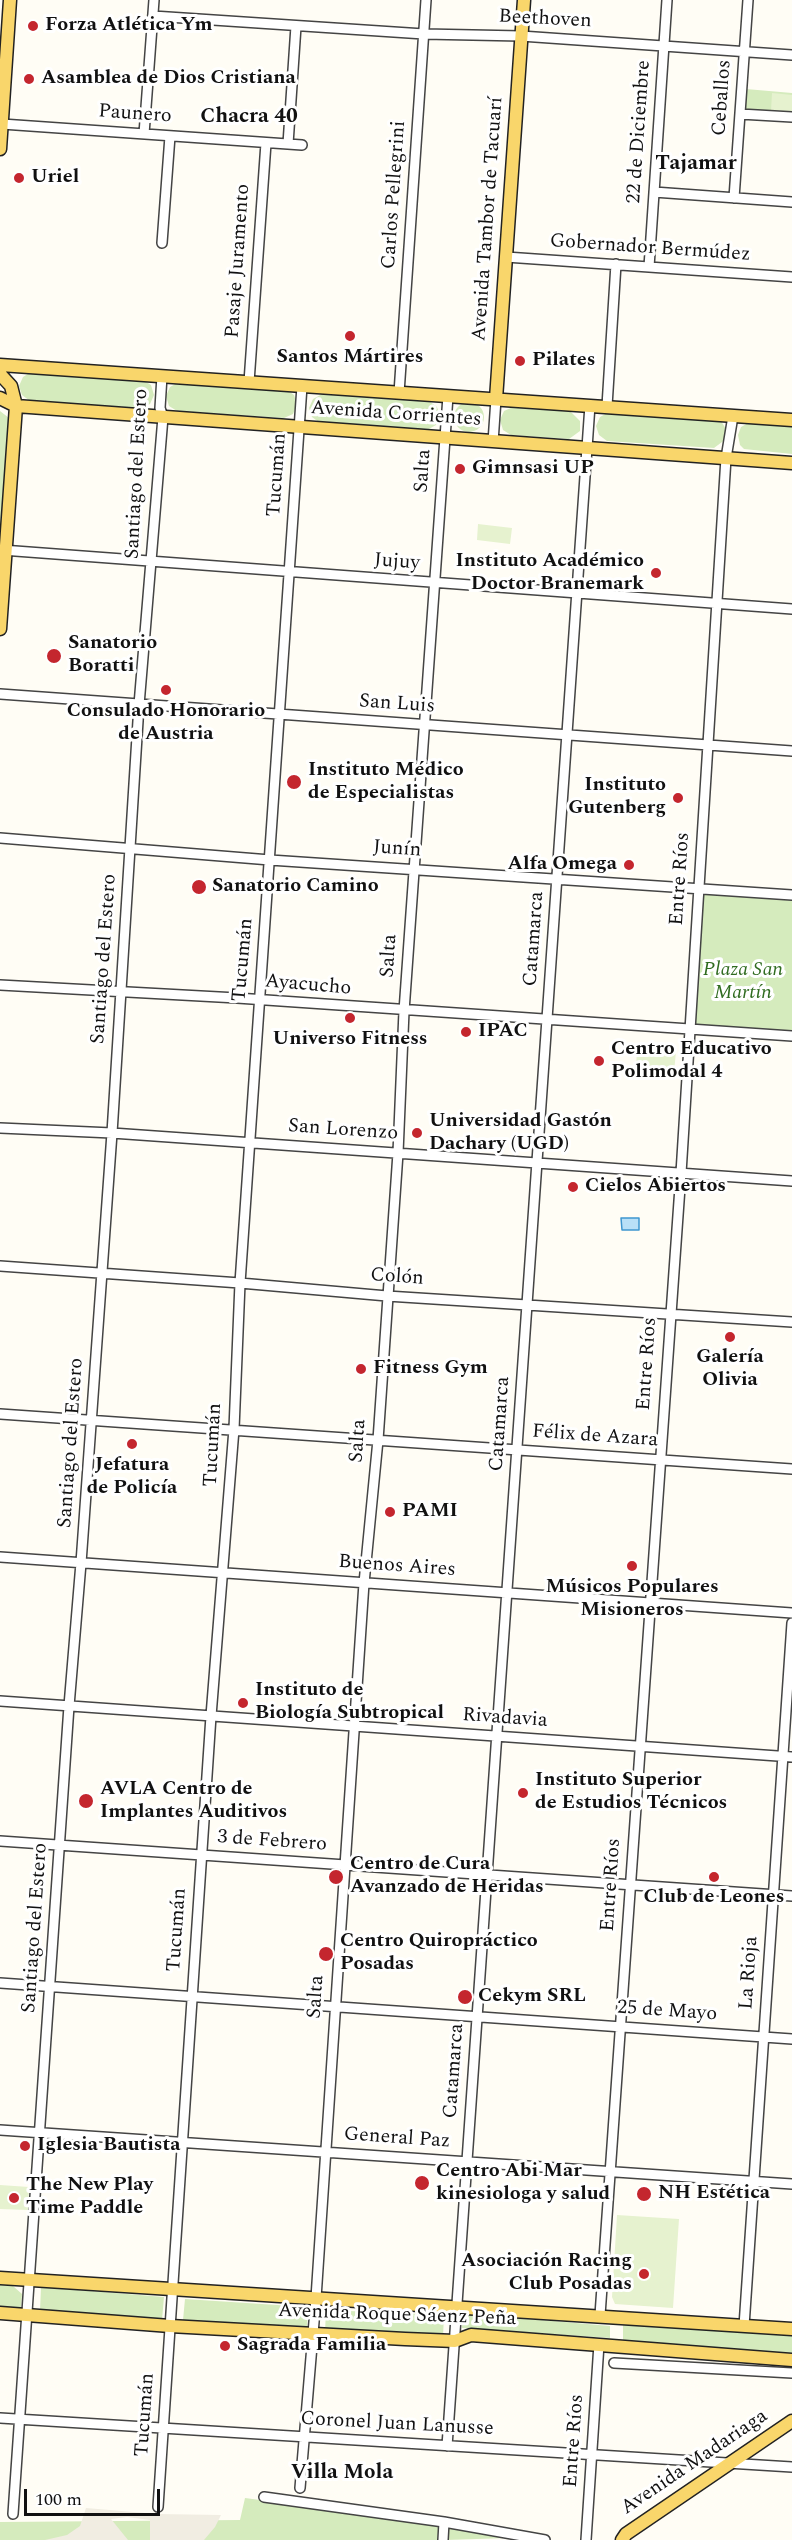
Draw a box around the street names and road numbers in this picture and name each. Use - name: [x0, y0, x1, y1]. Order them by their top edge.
- street label: Beethoven: [498, 6, 592, 34]
- street label: 22 de Diciembre: [623, 59, 657, 205]
- street label: Ceballos: [708, 59, 738, 137]
- street label: Avenida Tambor de Tacuarí: [468, 96, 510, 342]
- street label: Paunero: [98, 100, 172, 130]
- street label: Carlos Pellegrini: [378, 120, 412, 270]
- street label: Pasaje Juramento: [222, 183, 256, 339]
- street label: Gobernador Bermúdez: [549, 230, 751, 268]
- street label: Santiago del Estero: [122, 388, 154, 560]
- street label: Avenida Corrientes: [310, 397, 482, 433]
- street label: Tucumán: [263, 432, 293, 518]
- street label: Salta: [411, 448, 437, 494]
- street label: Jujuy: [373, 549, 421, 577]
- street label: San Luis: [358, 690, 436, 720]
- street label: Entre Ríos: [666, 832, 696, 926]
- street label: Junín: [372, 836, 422, 864]
- street label: Santiago del Estero: [87, 873, 123, 1045]
- street label: Catamarca: [520, 891, 550, 987]
- street label: Tucumán: [228, 917, 260, 1003]
- street label: Salta: [377, 933, 403, 979]
- street label: Ayacucho: [264, 970, 352, 1002]
- street label: San Lorenzo: [287, 1115, 399, 1147]
- street label: Colón: [369, 1264, 425, 1292]
- street label: Entre Ríos: [633, 1317, 663, 1411]
- street label: Santiago del Estero: [54, 1357, 90, 1529]
- street label: Catamarca: [486, 1376, 516, 1472]
- street label: Tucumán: [200, 1403, 228, 1487]
- street label: Salta: [346, 1418, 372, 1464]
- street label: Félix de Azara: [531, 1421, 659, 1453]
- street label: Buenos Aires: [337, 1551, 457, 1583]
- street label: Rivadavia: [462, 1704, 548, 1734]
- street label: 3 de Febrero: [216, 1826, 328, 1858]
- street label: Entre Ríos: [597, 1838, 627, 1932]
- street label: Santiago del Estero: [18, 1842, 54, 2014]
- street label: Tucumán: [163, 1887, 193, 1973]
- street label: La Rioja: [735, 1935, 765, 2011]
- street label: Salta: [304, 1974, 330, 2020]
- street label: 25 de Mayo: [616, 1997, 718, 2027]
- street label: Catamarca: [440, 2023, 470, 2119]
- street label: General Paz: [343, 2123, 451, 2155]
- street label: Avenida Roque Sáenz Peña: [277, 2300, 517, 2332]
- street label: Tucumán: [131, 2372, 161, 2458]
- street label: Entre Ríos: [560, 2394, 590, 2488]
- street label: Avenida Madariaga: [617, 2405, 773, 2521]
- street label: Coronel Juan Lanusse: [300, 2408, 494, 2442]

